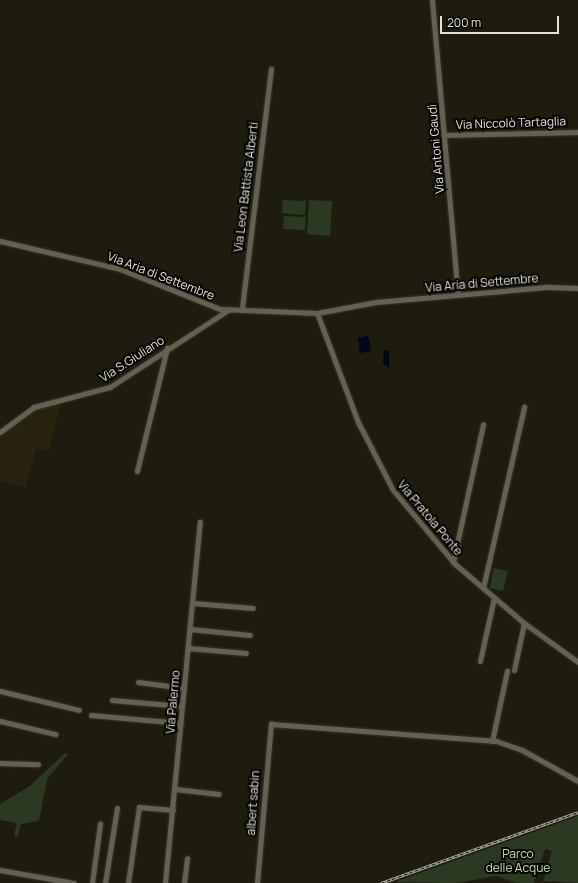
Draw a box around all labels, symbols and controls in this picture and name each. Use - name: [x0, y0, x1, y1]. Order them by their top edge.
- scale bar: [442, 8, 561, 34]
- text: 200 m: [447, 14, 481, 31]
- street label: Via Antoni Gaudì: [425, 104, 447, 194]
- street label: Via Niccolò Tartaglia: [456, 114, 566, 132]
- street label: Via Leon Battista Alberti: [231, 121, 261, 253]
- street label: Via Aria di Settembre: [105, 249, 217, 303]
- street label: Via Aria di Settembre: [425, 271, 539, 295]
- street label: Via S.Giuliano: [97, 333, 167, 385]
- street label: Via Pratola Ponte: [394, 478, 466, 558]
- street label: Via Palermo: [163, 670, 183, 734]
- street label: albert sabin: [244, 770, 262, 836]
- park label: Parco delle Acque: [486, 847, 550, 875]

